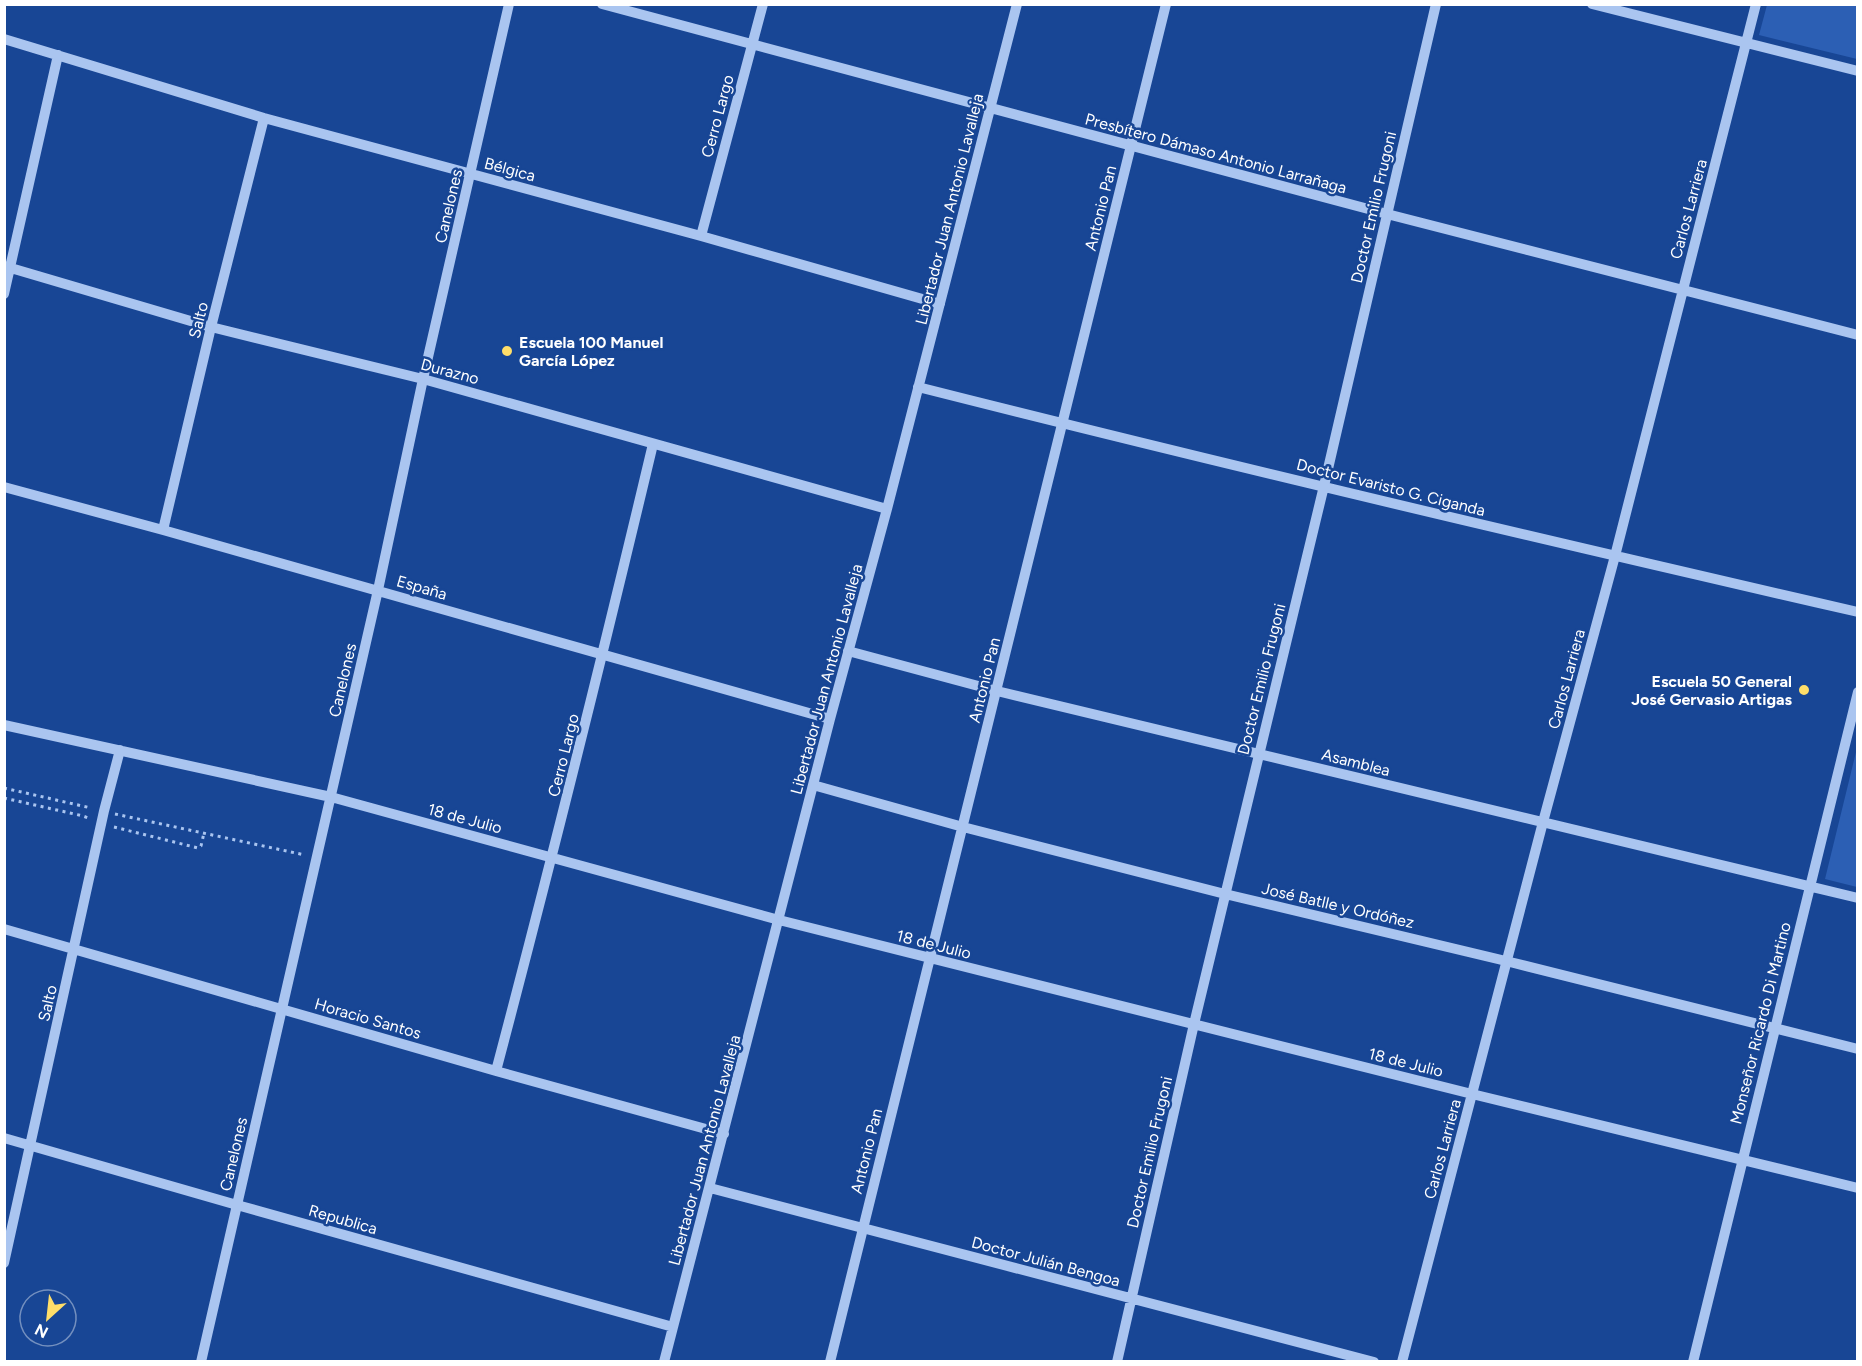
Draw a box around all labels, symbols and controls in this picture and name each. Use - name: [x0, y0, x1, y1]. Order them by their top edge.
- street label: Cerro Largo: [697, 73, 738, 160]
- street label: Libertador Juan Antonio Lavalleja: [912, 91, 987, 327]
- street label: Presbítero Dámaso Antonio Larrañaga: [1083, 109, 1349, 198]
- street label: Doctor Emilio Frugoni: [1347, 129, 1400, 285]
- street label: Bélgica: [482, 154, 537, 185]
- street label: Carlos Larriera: [1666, 157, 1711, 261]
- street label: Antonio Pan: [1081, 163, 1120, 253]
- street label: Canelones: [431, 167, 466, 245]
- street label: Salto: [185, 300, 212, 340]
- place label: Escuela 100 Manuel García López: [519, 333, 663, 370]
- marker: Escuela 100 Manuel García López: [500, 344, 514, 358]
- street label: Durazno: [419, 355, 481, 388]
- street label: Doctor Evaristo G. Ciganda: [1295, 455, 1487, 520]
- street label: Libertador Juan Antonio Lavalleja: [787, 562, 866, 796]
- street label: España: [394, 571, 449, 604]
- street label: Doctor Emilio Frugoni: [1234, 602, 1289, 757]
- street label: Carlos Larriera: [1544, 627, 1589, 731]
- street label: Antonio Pan: [965, 635, 1004, 725]
- street label: Canelones: [325, 641, 360, 719]
- place label: Escuela 50 General José Gervasio Artigas: [1631, 672, 1793, 709]
- marker: Escuela 50 General José Gervasio Artigas: [1797, 683, 1811, 697]
- street label: Cerro Largo: [544, 712, 583, 799]
- street label: Asamblea: [1320, 745, 1392, 780]
- street label: 18 de Julio: [426, 799, 504, 838]
- street label: José Batlle y Ordóñez: [1260, 879, 1416, 932]
- street label: Monseñor Ricardo Di Martino: [1726, 920, 1795, 1126]
- street label: 18 de Julio: [895, 926, 973, 963]
- street label: Salto: [34, 983, 61, 1023]
- street label: Horacio Santos: [312, 994, 423, 1043]
- street label: Libertador Juan Antonio Lavalleja: [665, 1033, 744, 1267]
- street label: 18 de Julio: [1367, 1044, 1445, 1081]
- street label: Doctor Emilio Frugoni: [1123, 1074, 1176, 1230]
- street label: Carlos Larriera: [1420, 1097, 1465, 1201]
- street label: Antonio Pan: [847, 1106, 886, 1196]
- street label: Canelones: [216, 1115, 251, 1193]
- street label: Republica: [306, 1201, 379, 1238]
- street label: Doctor Julián Bengoa: [969, 1232, 1122, 1290]
- north arrow: [18, 1288, 78, 1348]
- text: N: [32, 1320, 51, 1342]

